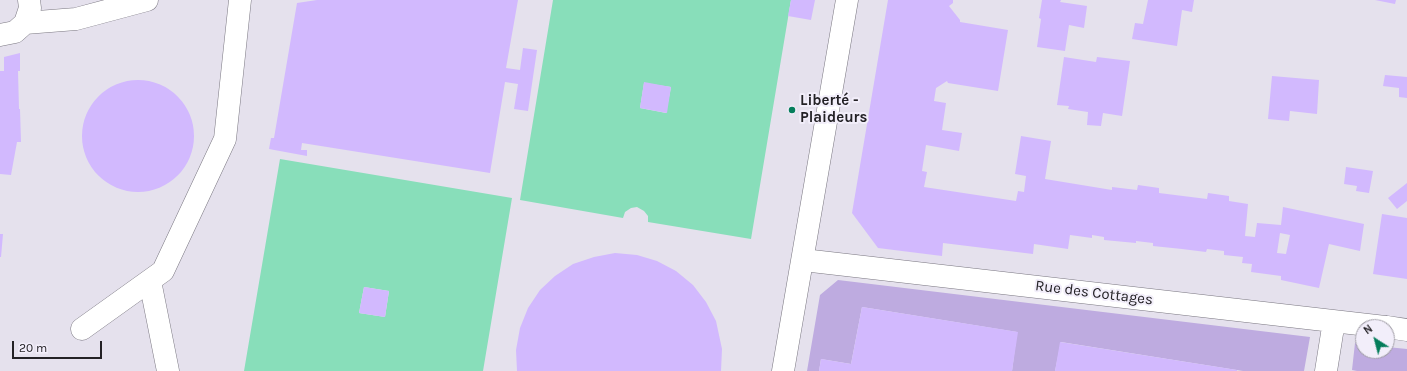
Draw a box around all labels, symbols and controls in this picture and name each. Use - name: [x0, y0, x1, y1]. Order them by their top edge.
- place label: Liberté - Plaideurs: [800, 92, 867, 127]
- marker: Liberté - Plaideurs: [787, 105, 797, 115]
- street label: Rue des Cottages: [1034, 277, 1154, 309]
- north arrow: [1355, 319, 1395, 359]
- text: N: [1361, 322, 1375, 337]
- scale bar: [14, 333, 104, 359]
- text: 20 m: [19, 341, 47, 355]

